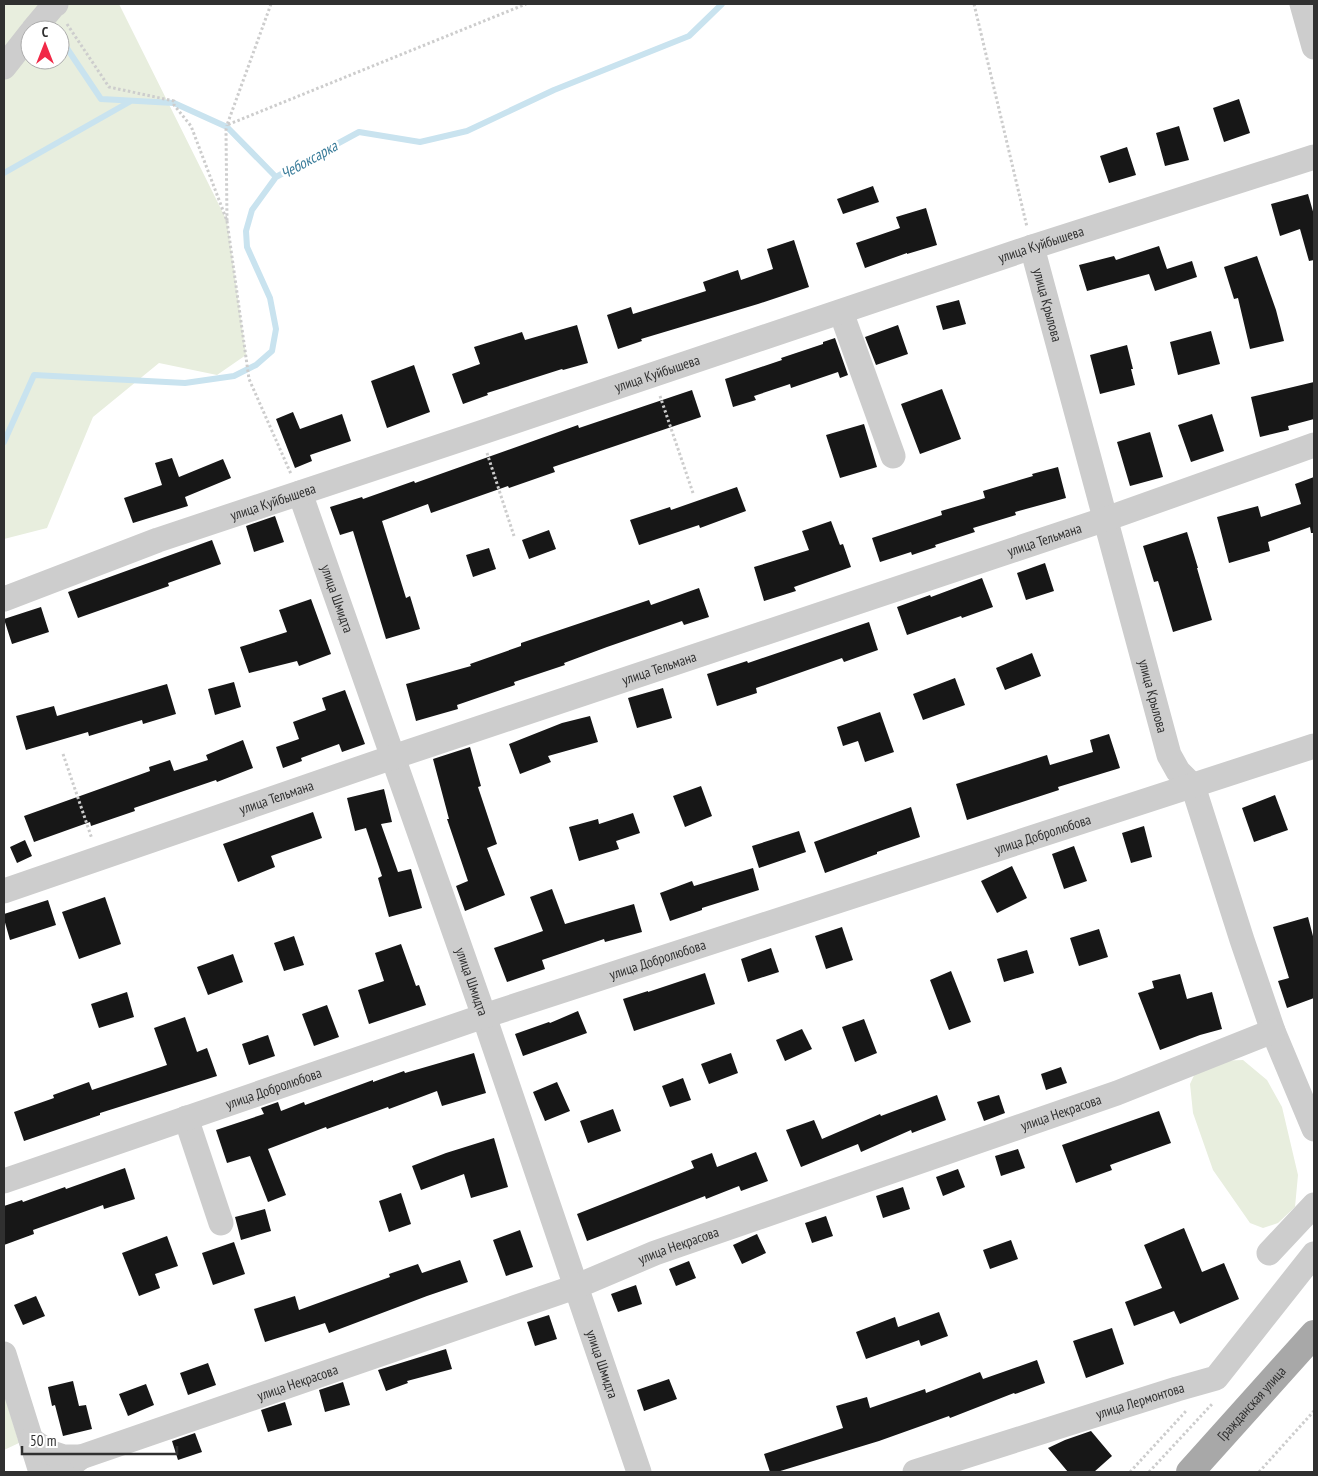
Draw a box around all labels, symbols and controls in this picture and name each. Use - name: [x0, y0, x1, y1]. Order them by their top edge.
- north arrow: [20, 20, 70, 70]
- text: С: [42, 23, 49, 41]
- water label: Чебоксарка: [277, 136, 341, 183]
- street label: улица Куйбышева: [996, 222, 1086, 267]
- street label: улица Крылова: [1029, 266, 1066, 344]
- street label: улица Куйбышева: [612, 351, 702, 396]
- street label: улица Куйбышева: [228, 479, 318, 524]
- street label: улица Тельмана: [1005, 519, 1084, 560]
- street label: улица Шмидта: [317, 562, 357, 635]
- street label: улица Тельмана: [620, 647, 699, 689]
- street label: улица Крылова: [1135, 657, 1172, 735]
- street label: улица Тельмана: [237, 776, 316, 818]
- street label: улица Добролюбова: [992, 810, 1093, 858]
- street label: улица Добролюбова: [607, 935, 708, 984]
- street label: улица Шмидта: [452, 945, 492, 1018]
- street label: улица Добролюбова: [223, 1064, 324, 1113]
- street label: улица Некрасова: [1018, 1090, 1104, 1135]
- street label: улица Некрасова: [635, 1223, 721, 1268]
- street label: улица Шмидта: [582, 1327, 622, 1401]
- street label: улица Некрасова: [255, 1360, 340, 1405]
- street label: Гражданская улица: [1213, 1363, 1290, 1445]
- street label: улица Лермонтова: [1094, 1378, 1186, 1423]
- scale bar: [22, 1424, 178, 1456]
- text: 50 m: [30, 1431, 56, 1450]

